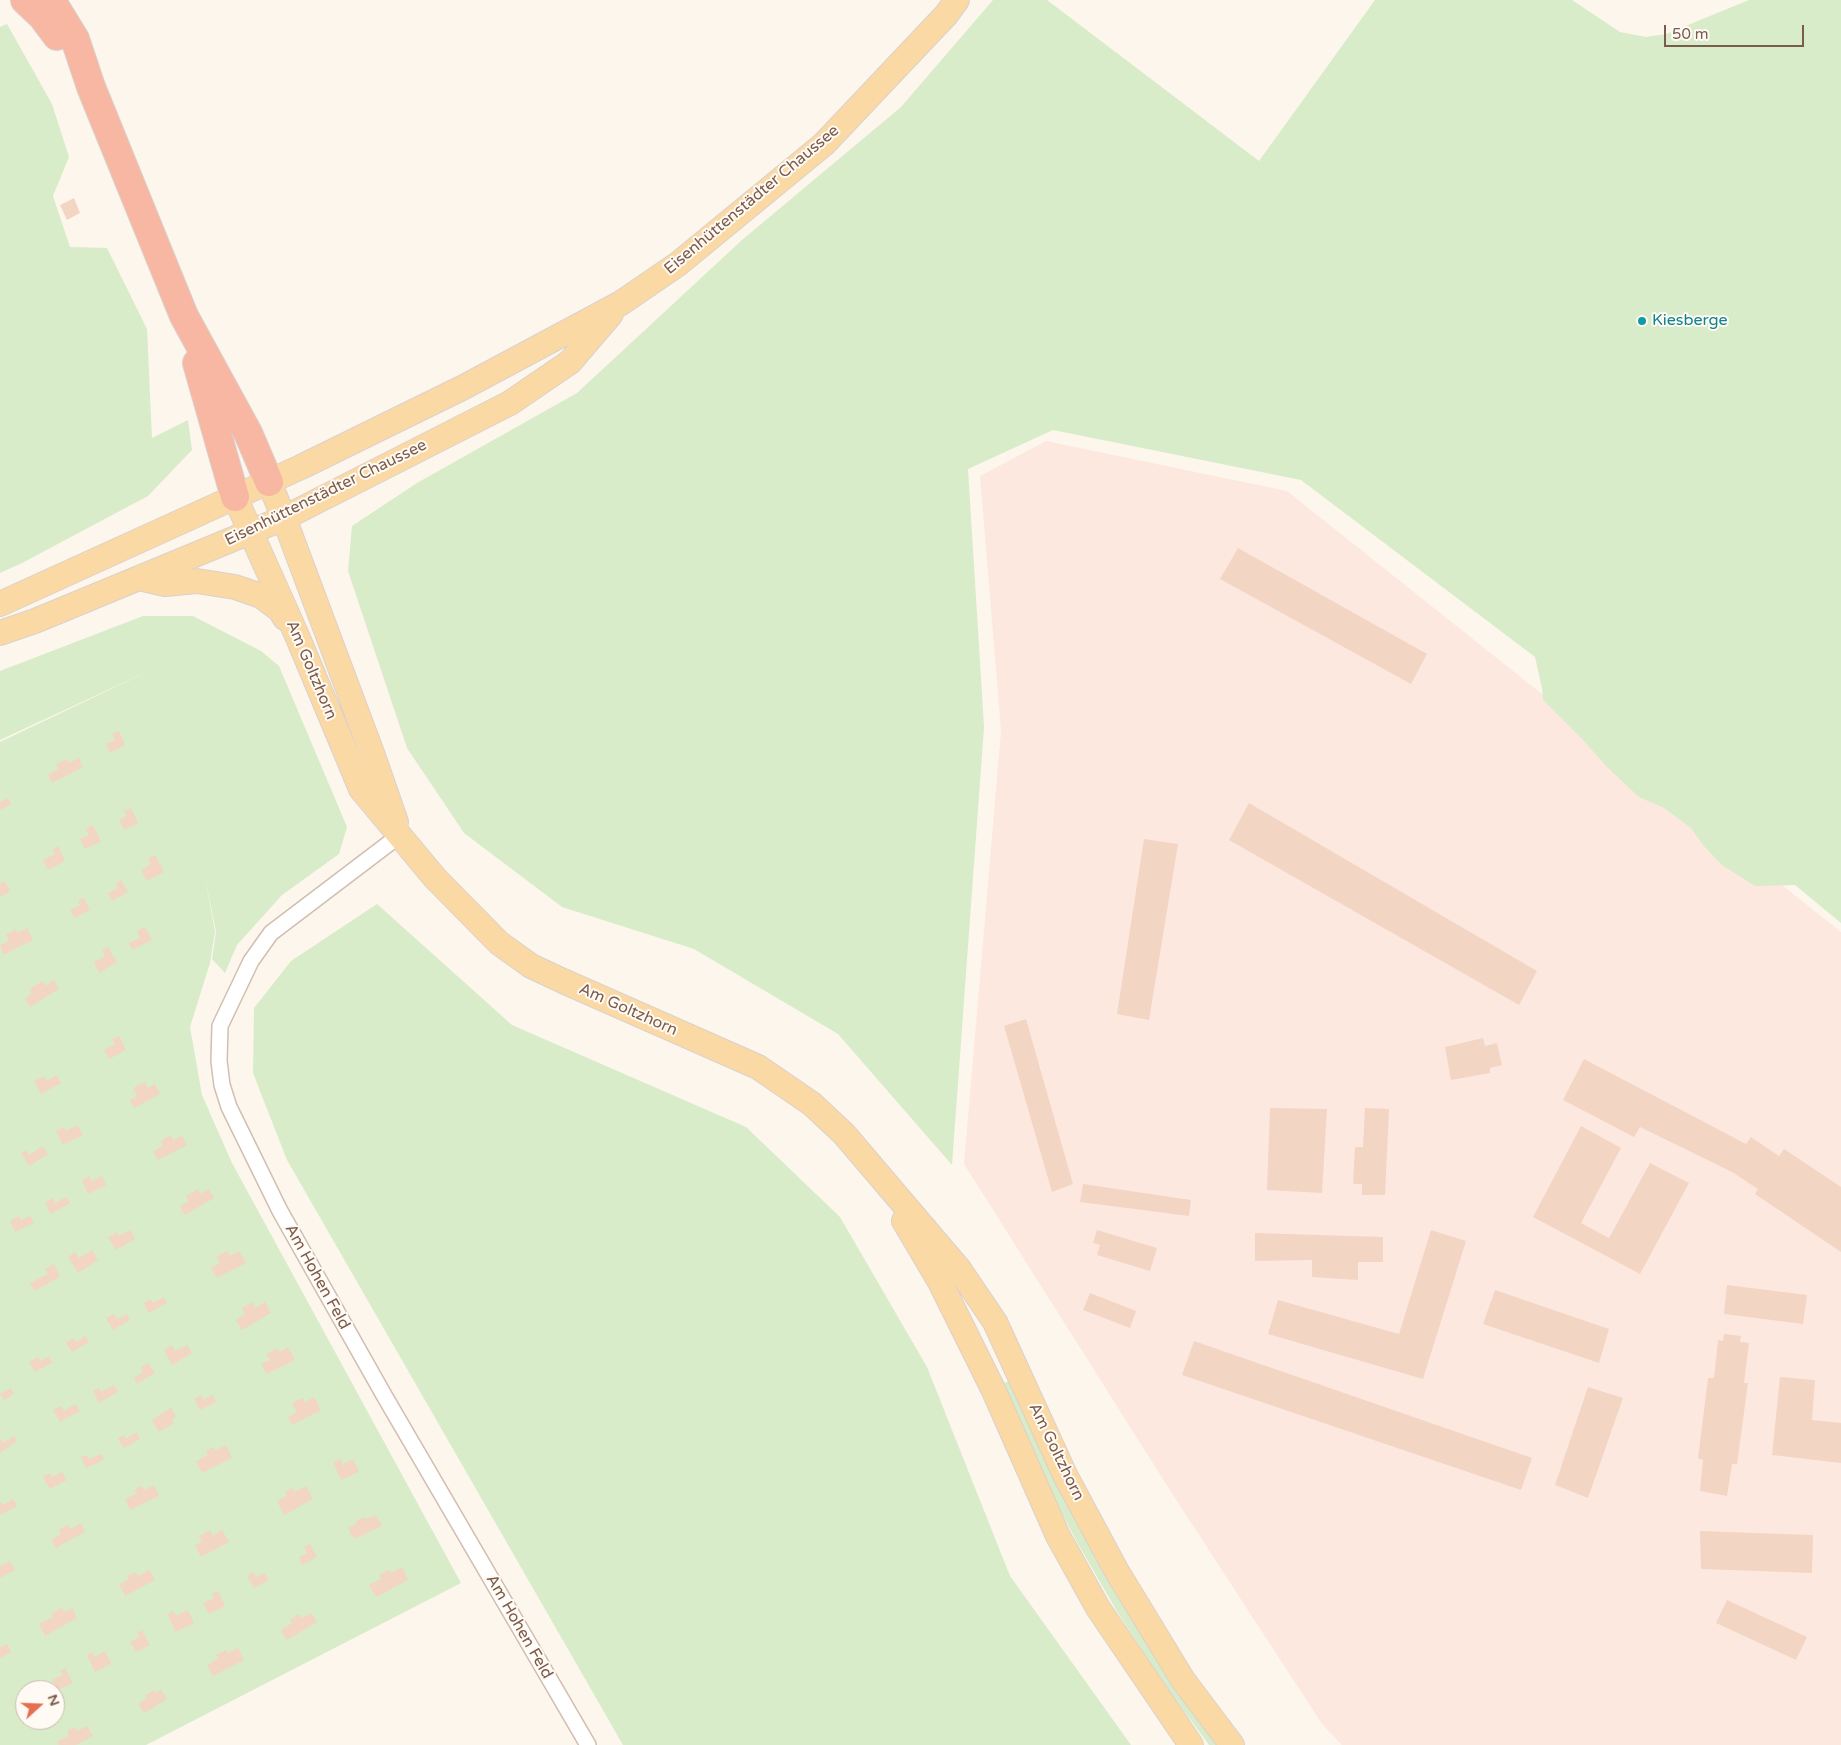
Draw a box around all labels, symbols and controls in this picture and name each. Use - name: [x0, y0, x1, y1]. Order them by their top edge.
- scale bar: [1666, 15, 1806, 47]
- text: 50 m: [1672, 25, 1709, 43]
- street label: Eisenhüttenstädter Chaussee: [661, 121, 843, 279]
- place label: Kiesberge: [1652, 311, 1728, 331]
- marker: Kiesberge: [1636, 315, 1648, 327]
- street label: Eisenhüttenstädter Chaussee: [222, 436, 430, 550]
- street label: Am Goltzhorn: [281, 617, 341, 723]
- street label: Am Goltzhorn: [576, 980, 680, 1040]
- street label: Am Hohen Feld: [280, 1221, 354, 1333]
- street label: Am Goltzhorn: [1024, 1400, 1088, 1504]
- street label: Am Hohen Feld: [481, 1571, 557, 1683]
- north arrow: [15, 1680, 65, 1730]
- text: N: [44, 1692, 64, 1708]

